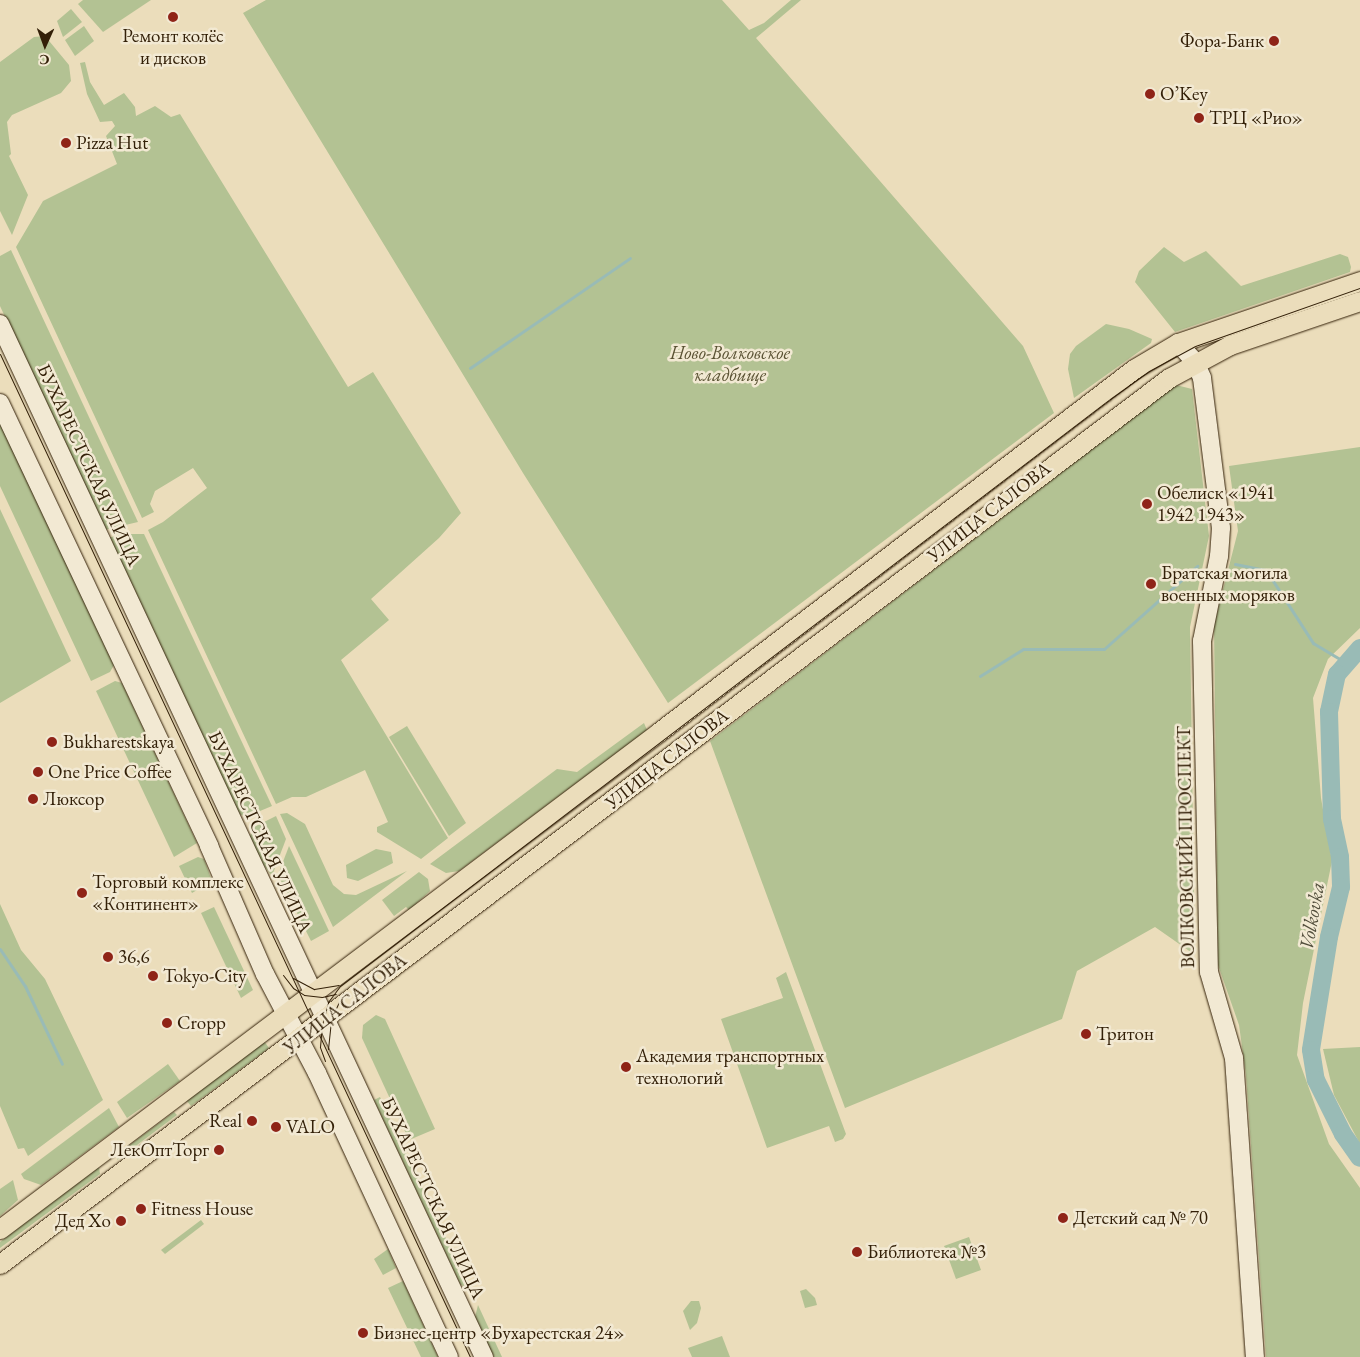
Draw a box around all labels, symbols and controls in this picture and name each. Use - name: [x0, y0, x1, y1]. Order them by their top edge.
- marker: Ремонт колёс и дисков: [167, 11, 179, 23]
- north arrow: [20, 20, 70, 70]
- place label: Ремонт колёс и дисков: [122, 25, 224, 69]
- place label: Фора-Банк: [1180, 30, 1264, 52]
- marker: Фора-Банк: [1268, 35, 1280, 47]
- text: С: [39, 51, 50, 69]
- place label: O’Key: [1160, 83, 1208, 105]
- marker: O’Key: [1144, 88, 1156, 100]
- place label: ТРЦ «Рио»: [1209, 107, 1303, 129]
- marker: ТРЦ «Рио»: [1193, 112, 1205, 124]
- place label: Pizza Hut: [76, 132, 148, 154]
- marker: Pizza Hut: [60, 137, 72, 149]
- park label: Ново-Волковское кладбище: [670, 342, 790, 386]
- street label: БУХАРЕСТСКАЯ УЛИЦА: [32, 360, 146, 570]
- street label: УЛИЦА САЛОВА: [923, 457, 1055, 567]
- place label: Обелиск «1941 1942 1943»: [1157, 482, 1275, 526]
- marker: Обелиск «1941 1942 1943»: [1141, 498, 1153, 510]
- place label: Братская могила военных моряков: [1161, 562, 1295, 606]
- marker: Братская могила военных моряков: [1145, 578, 1157, 590]
- street label: УЛИЦА САЛОВА: [601, 704, 733, 814]
- street label: ВОЛКОВСКИЙ ПРОСПЕКТ: [1172, 726, 1200, 968]
- street label: БУХАРЕСТСКАЯ УЛИЦА: [203, 727, 317, 937]
- place label: Bukharestskaya: [63, 731, 174, 753]
- marker: Bukharestskaya: [45, 735, 59, 749]
- place label: One Price Coffee: [48, 761, 172, 783]
- marker: One Price Coffee: [32, 766, 44, 778]
- place label: Люксор: [43, 788, 104, 810]
- marker: Люксор: [27, 793, 39, 805]
- place label: Торговый комплекс «Континент»: [92, 871, 244, 915]
- water label: Volkovka: [1294, 880, 1330, 952]
- marker: Торговый комплекс «Континент»: [76, 887, 88, 899]
- place label: 36,6: [118, 946, 150, 968]
- street label: УЛИЦА САЛОВА: [279, 949, 411, 1059]
- marker: 36,6: [102, 951, 114, 963]
- place label: Tokyo-City: [163, 965, 247, 987]
- marker: Tokyo-City: [147, 970, 159, 982]
- place label: Cropp: [177, 1012, 226, 1034]
- marker: Cropp: [161, 1017, 173, 1029]
- place label: Тритон: [1096, 1023, 1154, 1045]
- marker: Тритон: [1080, 1028, 1092, 1040]
- place label: Академия транспортных технологий: [636, 1045, 824, 1089]
- marker: Академия транспортных технологий: [620, 1061, 632, 1073]
- street label: БУХАРЕСТСКАЯ УЛИЦА: [376, 1093, 490, 1303]
- place label: Real: [209, 1110, 242, 1132]
- marker: Real: [246, 1115, 258, 1127]
- place label: VALO: [286, 1116, 335, 1138]
- marker: VALO: [270, 1121, 282, 1133]
- place label: ЛекОптТорг: [110, 1139, 209, 1161]
- marker: ЛекОптТорг: [213, 1144, 225, 1156]
- place label: Fitness House: [151, 1198, 253, 1220]
- marker: Fitness House: [135, 1203, 147, 1215]
- place label: Детский сад № 70: [1073, 1207, 1208, 1229]
- place label: Дед Хо: [55, 1210, 111, 1232]
- marker: Детский сад № 70: [1057, 1212, 1069, 1224]
- marker: Дед Хо: [115, 1215, 127, 1227]
- place label: Библиотека №3: [867, 1241, 986, 1263]
- marker: Библиотека №3: [851, 1246, 863, 1258]
- place label: Бизнес-центр «Бухарестская 24»: [373, 1322, 625, 1344]
- marker: Бизнес-центр «Бухарестская 24»: [357, 1327, 369, 1339]

